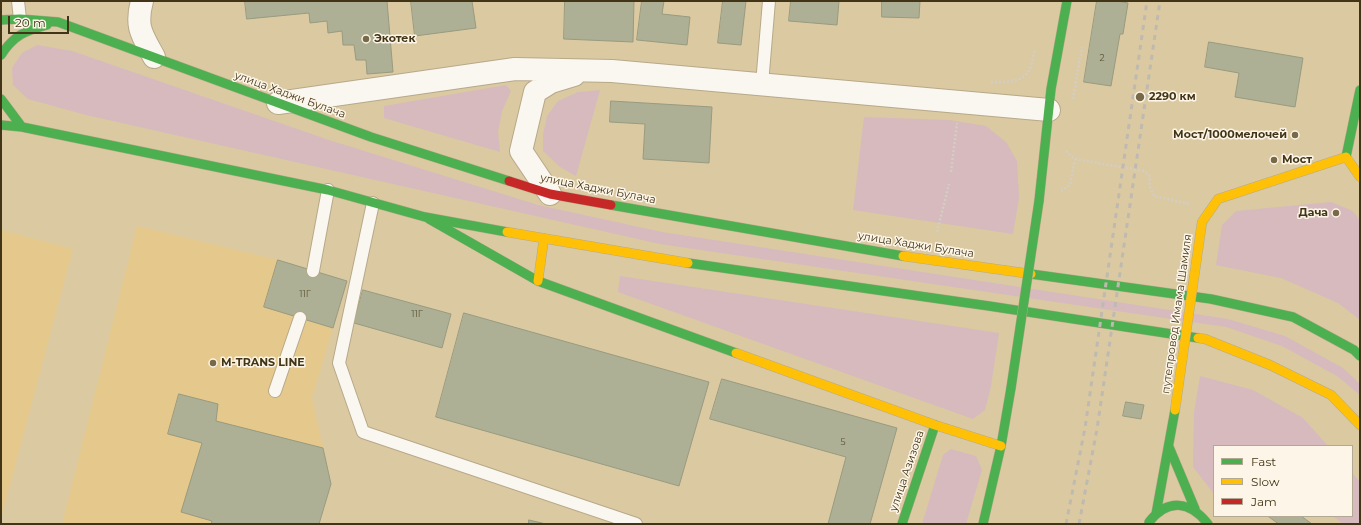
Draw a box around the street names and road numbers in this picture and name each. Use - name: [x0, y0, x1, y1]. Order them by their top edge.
- street label: улица Хаджи Булача: [233, 69, 347, 121]
- street label: улица Хаджи Булача: [539, 171, 657, 207]
- street label: улица Хаджи Булача: [857, 229, 975, 261]
- street label: путепровод Имама Шамиля: [1159, 233, 1195, 395]
- street label: улица Азизова: [887, 429, 927, 513]

